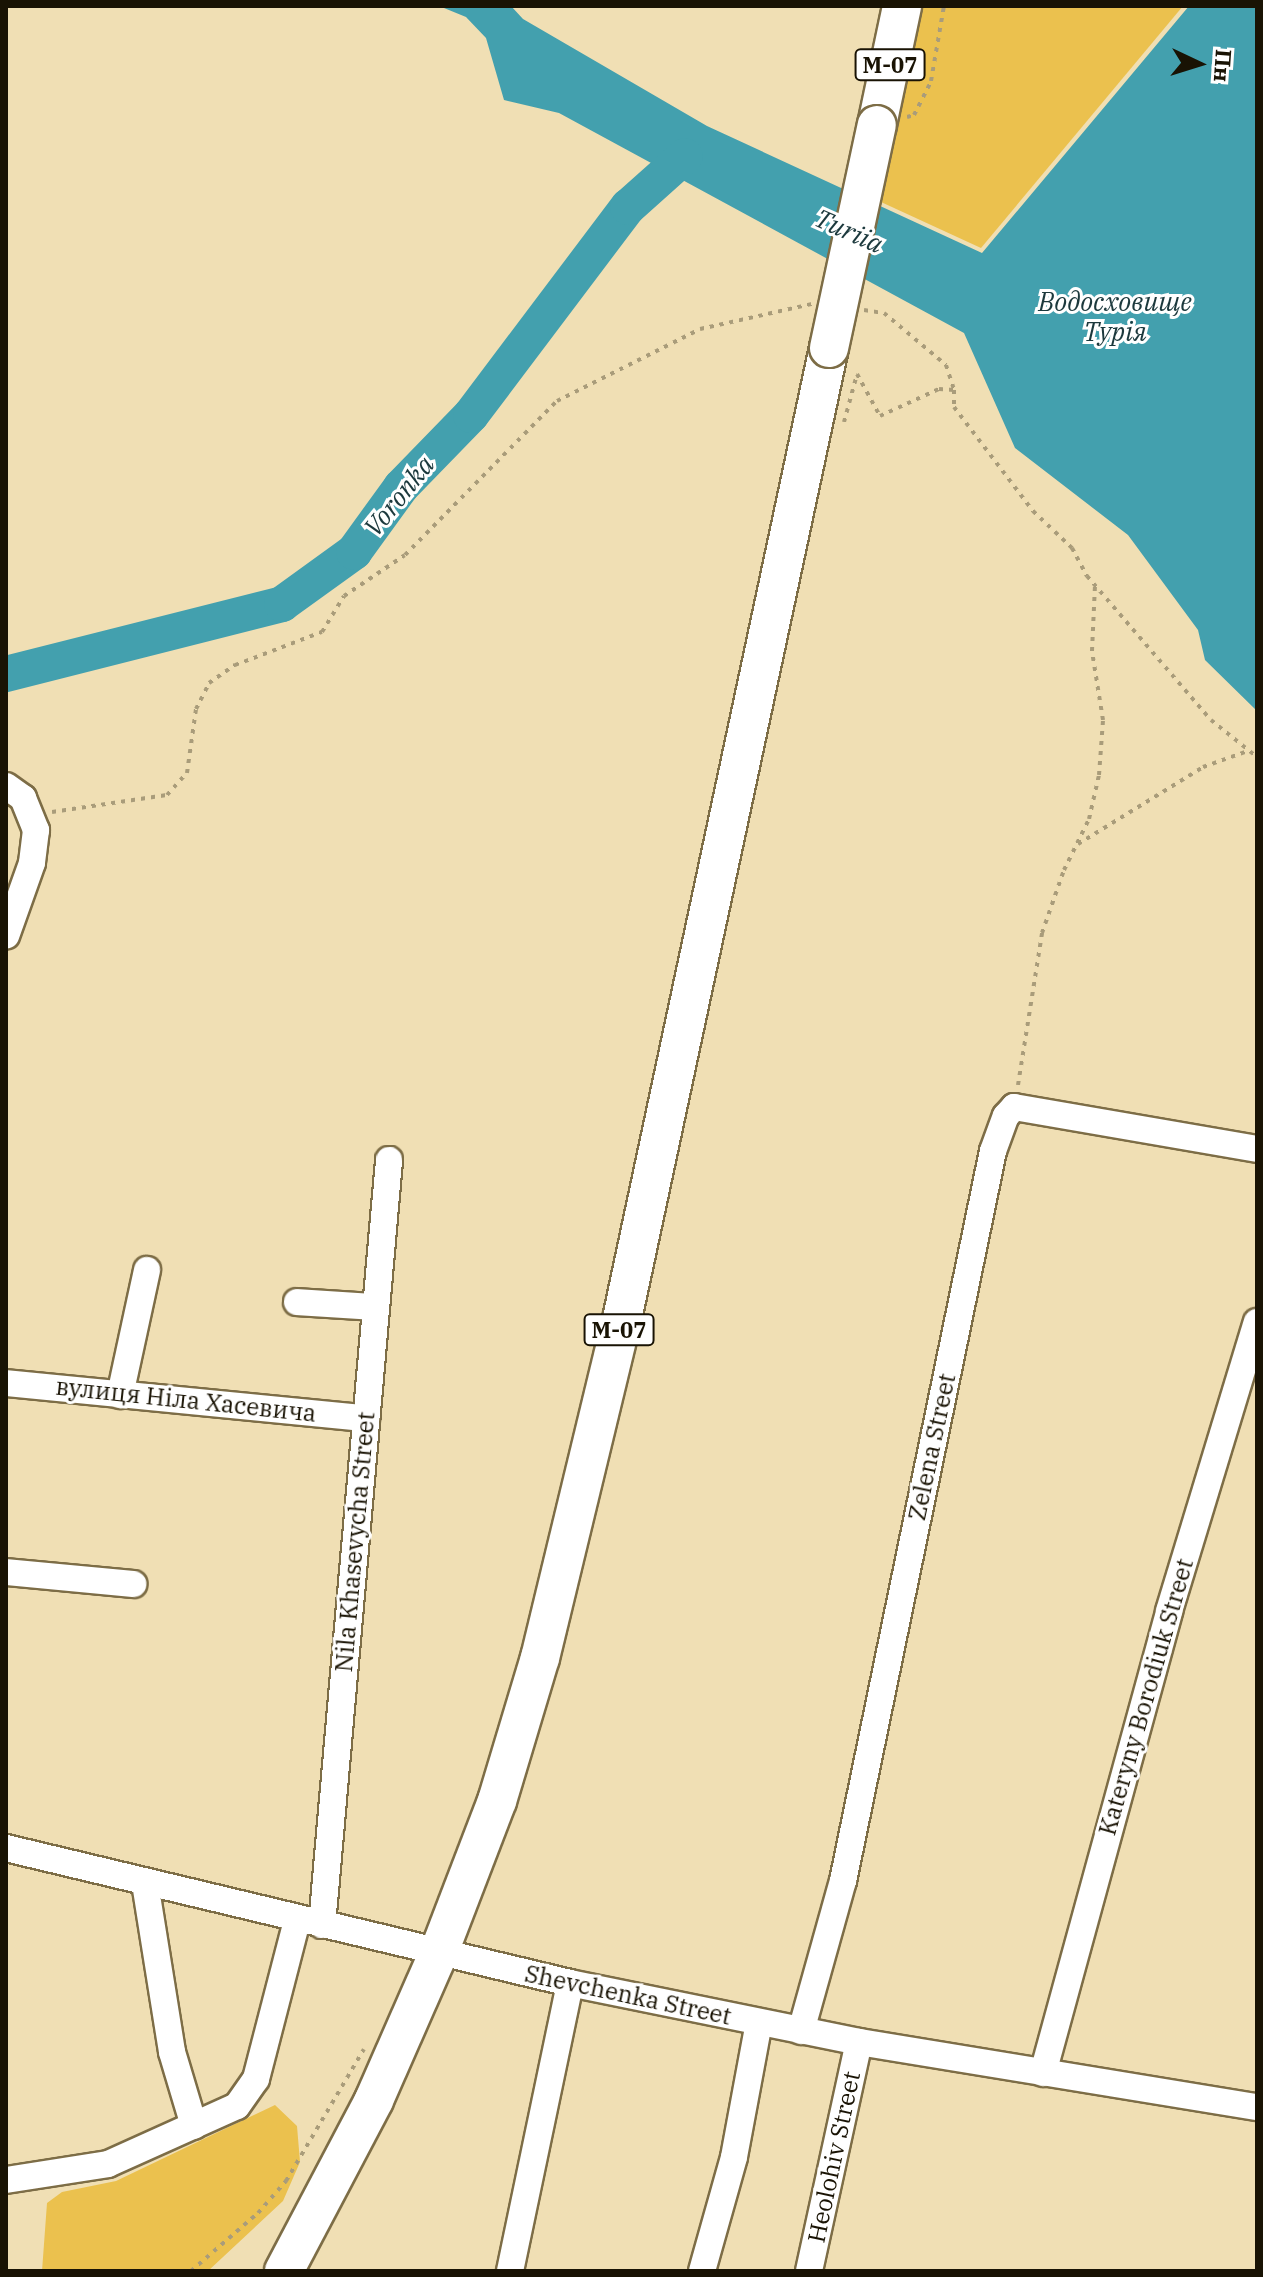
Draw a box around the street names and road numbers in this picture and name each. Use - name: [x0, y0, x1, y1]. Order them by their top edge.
- road number: М-07: [854, 47, 926, 83]
- road number: М-07: [583, 1312, 655, 1348]
- street label: Zelena Street: [902, 1371, 962, 1523]
- street label: вулиця Ніла Хасевича: [54, 1372, 318, 1428]
- street label: Nila Khasevycha Street: [329, 1411, 381, 1673]
- street label: Kateryny Borodiuk Street: [1093, 1555, 1199, 1839]
- street label: Shevchenka Street: [522, 1959, 734, 2031]
- street label: Heolohiv Street: [802, 2069, 866, 2245]

